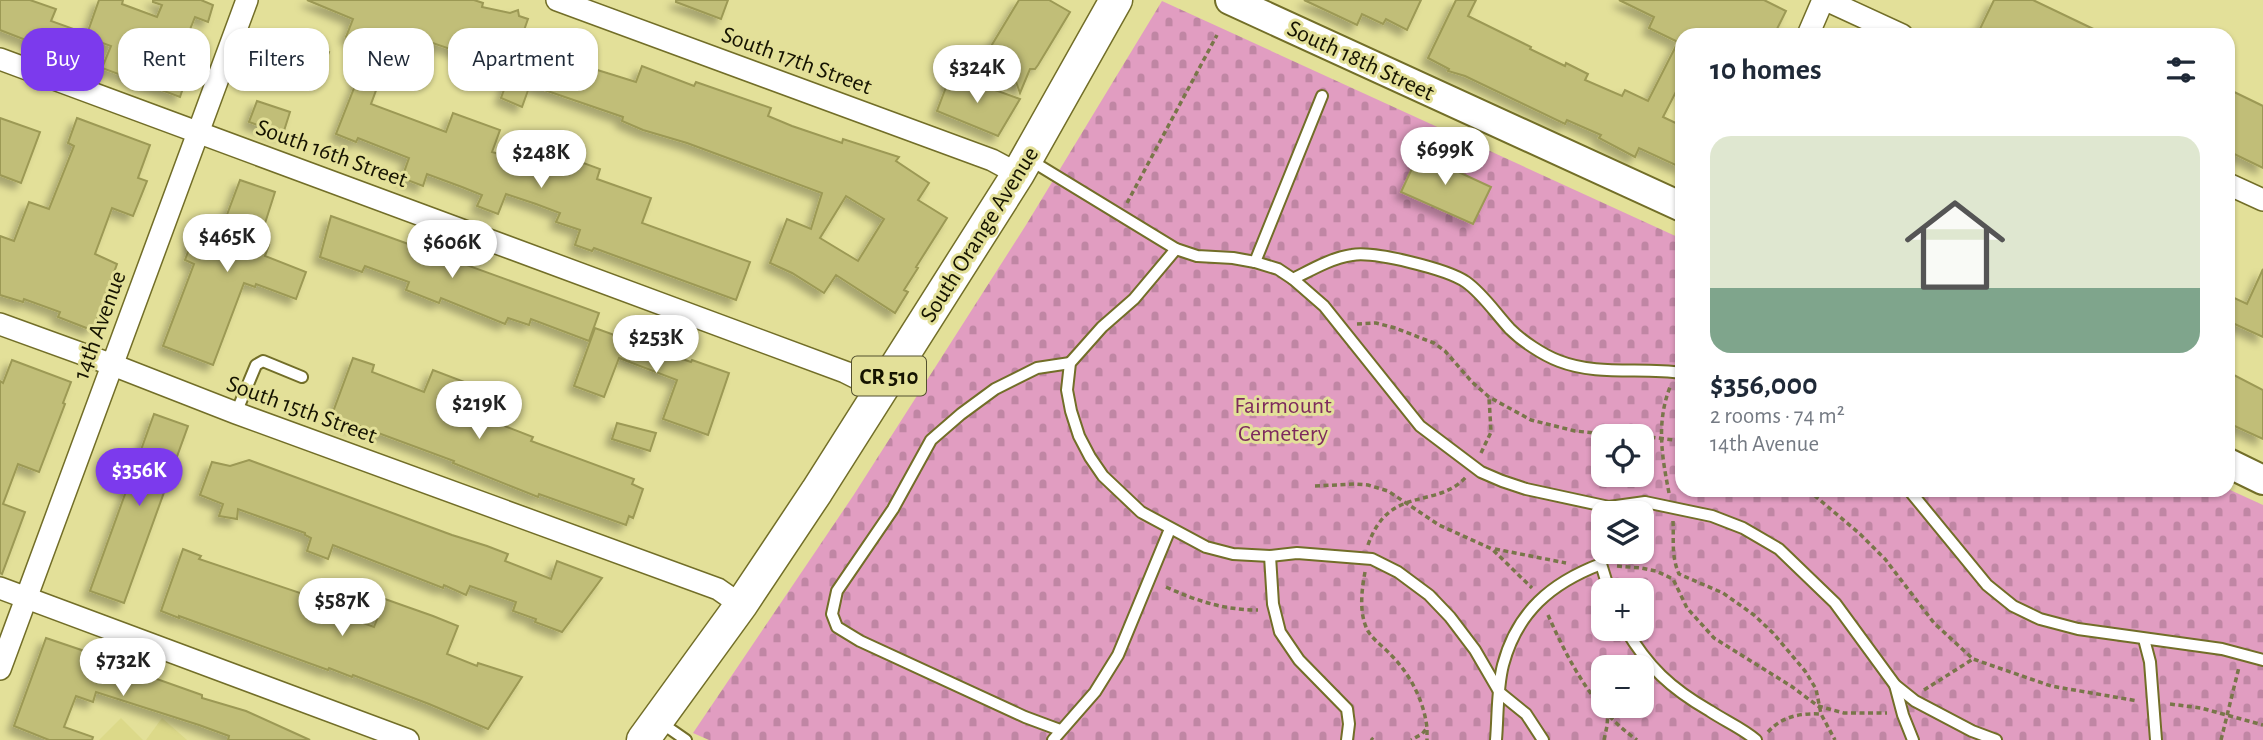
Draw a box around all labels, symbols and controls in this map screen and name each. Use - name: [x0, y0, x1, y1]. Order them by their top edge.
- street label: South 18th Street: [1283, 16, 1438, 106]
- street label: South 17th Street: [718, 23, 875, 99]
- chip: Buy: [21, 28, 104, 91]
- chip: Rent: [118, 28, 210, 91]
- chip: Filters: [224, 28, 329, 91]
- chip: New: [343, 28, 434, 91]
- chip: Apartment: [448, 28, 598, 91]
- pin: $324K: [928, 46, 1026, 105]
- icon: filters: [2162, 51, 2200, 89]
- text: 10 homes: [1710, 55, 1821, 85]
- text: $324K: [949, 56, 1005, 79]
- street label: South 16th Street: [253, 115, 411, 193]
- pin: $699K: [1396, 128, 1494, 187]
- pin: $248K: [492, 130, 590, 190]
- text: $699K: [1416, 138, 1474, 161]
- text: $248K: [512, 141, 570, 164]
- street label: South Orange Avenue: [916, 143, 1043, 326]
- icon: home: [1892, 182, 2018, 308]
- pin: $465K: [178, 215, 276, 274]
- pin: $606K: [403, 220, 501, 280]
- text: $465K: [199, 225, 255, 248]
- text: $606K: [423, 231, 481, 254]
- street label: 14th Avenue: [69, 268, 131, 383]
- pin: $253K: [607, 316, 705, 375]
- text: $253K: [629, 326, 683, 349]
- road number: CR 510: [852, 356, 926, 396]
- text: $356,000: [1710, 370, 1818, 400]
- street label: South 15th Street: [223, 372, 380, 448]
- pin: $219K: [430, 382, 528, 441]
- text: $219K: [452, 392, 506, 415]
- park label: Fairmount Cemetery: [1234, 394, 1332, 446]
- text: 2 rooms · 74 m²: [1710, 405, 1845, 428]
- map controls: [1591, 424, 1654, 718]
- button: locate: [1591, 424, 1654, 487]
- text: 14th Avenue: [1710, 433, 1819, 456]
- pin: $356K: [90, 448, 188, 508]
- text: $356K: [112, 459, 166, 482]
- button: layers: [1591, 501, 1654, 564]
- pin: $587K: [293, 578, 391, 638]
- button: +: [1591, 578, 1654, 641]
- text: $587K: [315, 589, 370, 612]
- pin: $732K: [74, 638, 172, 698]
- text: $732K: [96, 649, 150, 672]
- button: −: [1591, 655, 1654, 718]

